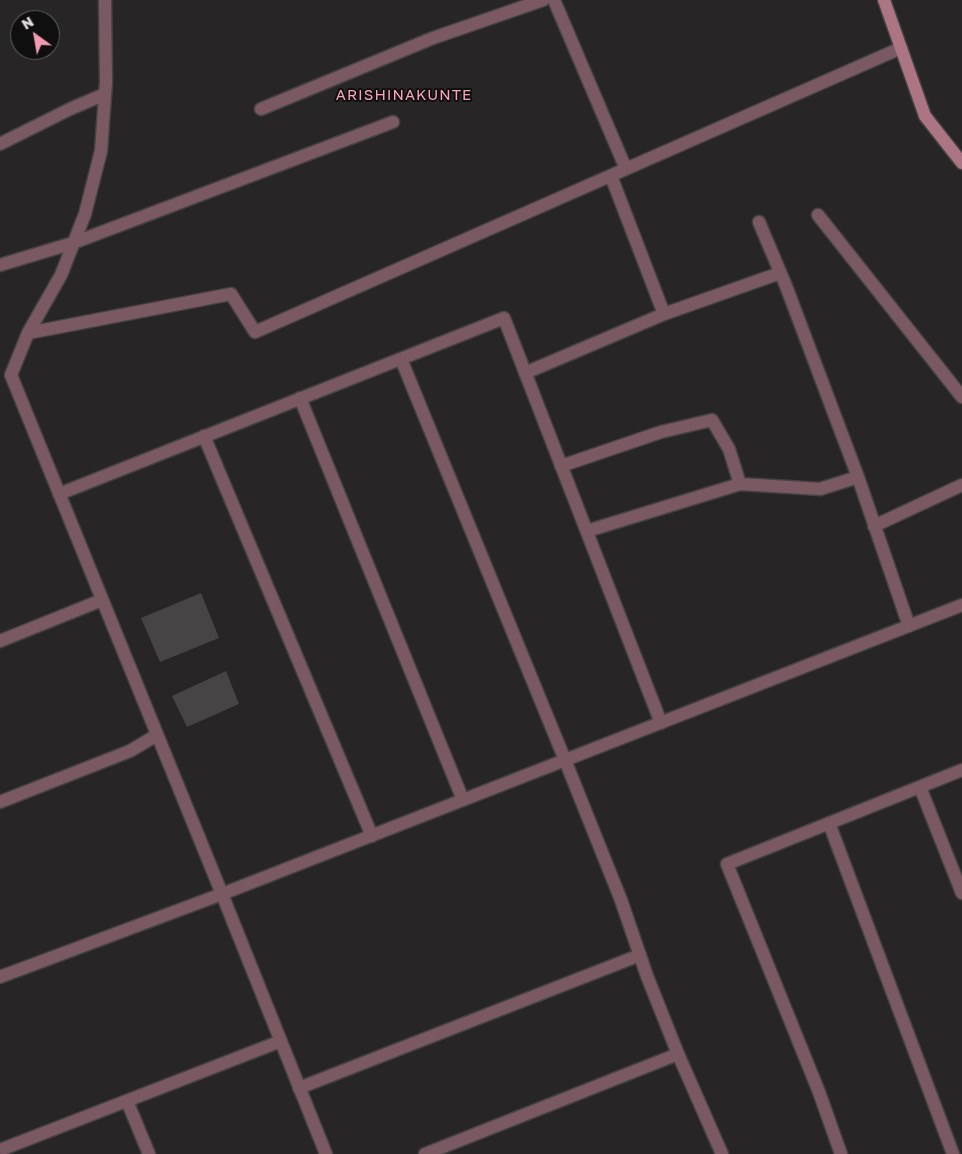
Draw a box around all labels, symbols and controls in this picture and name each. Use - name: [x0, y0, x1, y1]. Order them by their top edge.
- north arrow: [10, 10, 60, 60]
- text: N: [18, 13, 36, 33]
- district label: ARISHINAKUNTE: [334, 86, 474, 104]

